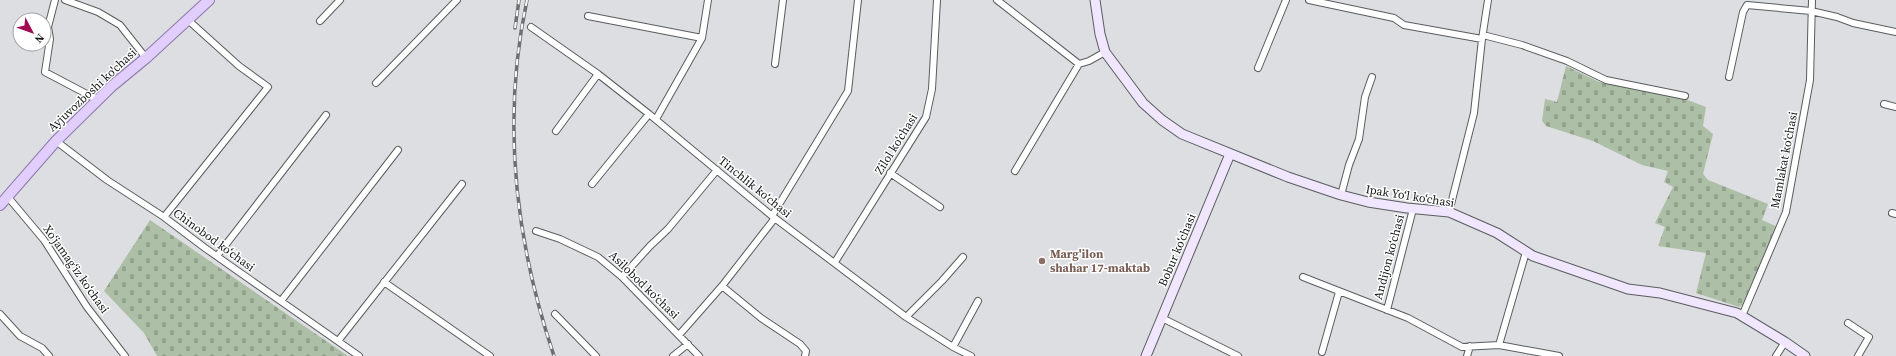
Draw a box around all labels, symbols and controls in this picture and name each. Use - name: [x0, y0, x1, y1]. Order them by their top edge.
- north arrow: [12, 12, 52, 52]
- text: N: [31, 30, 47, 46]
- street label: Ayjuvozboshi ko'chasi: [44, 44, 140, 135]
- street label: Zilol ko‘chasi: [871, 110, 921, 177]
- street label: Mamlakat koʻchasi: [1767, 110, 1801, 210]
- street label: Tinchlik koʻchasi: [715, 153, 795, 222]
- street label: Ipak Yoʻl koʻchasi: [1365, 181, 1456, 211]
- street label: Chinobod koʻchasi: [170, 205, 258, 275]
- street label: Bobur koʻchasi: [1154, 211, 1200, 289]
- street label: Andijon koʻchasi: [1370, 212, 1408, 301]
- street label: Xoʻjamagʻiz koʻchasi: [39, 222, 113, 317]
- place label: Marg'ilon shahar 17-maktab: [1050, 246, 1150, 276]
- street label: Asilobod koʻchasi: [605, 247, 683, 323]
- marker: Marg'ilon shahar 17-maktab: [1037, 256, 1047, 266]

